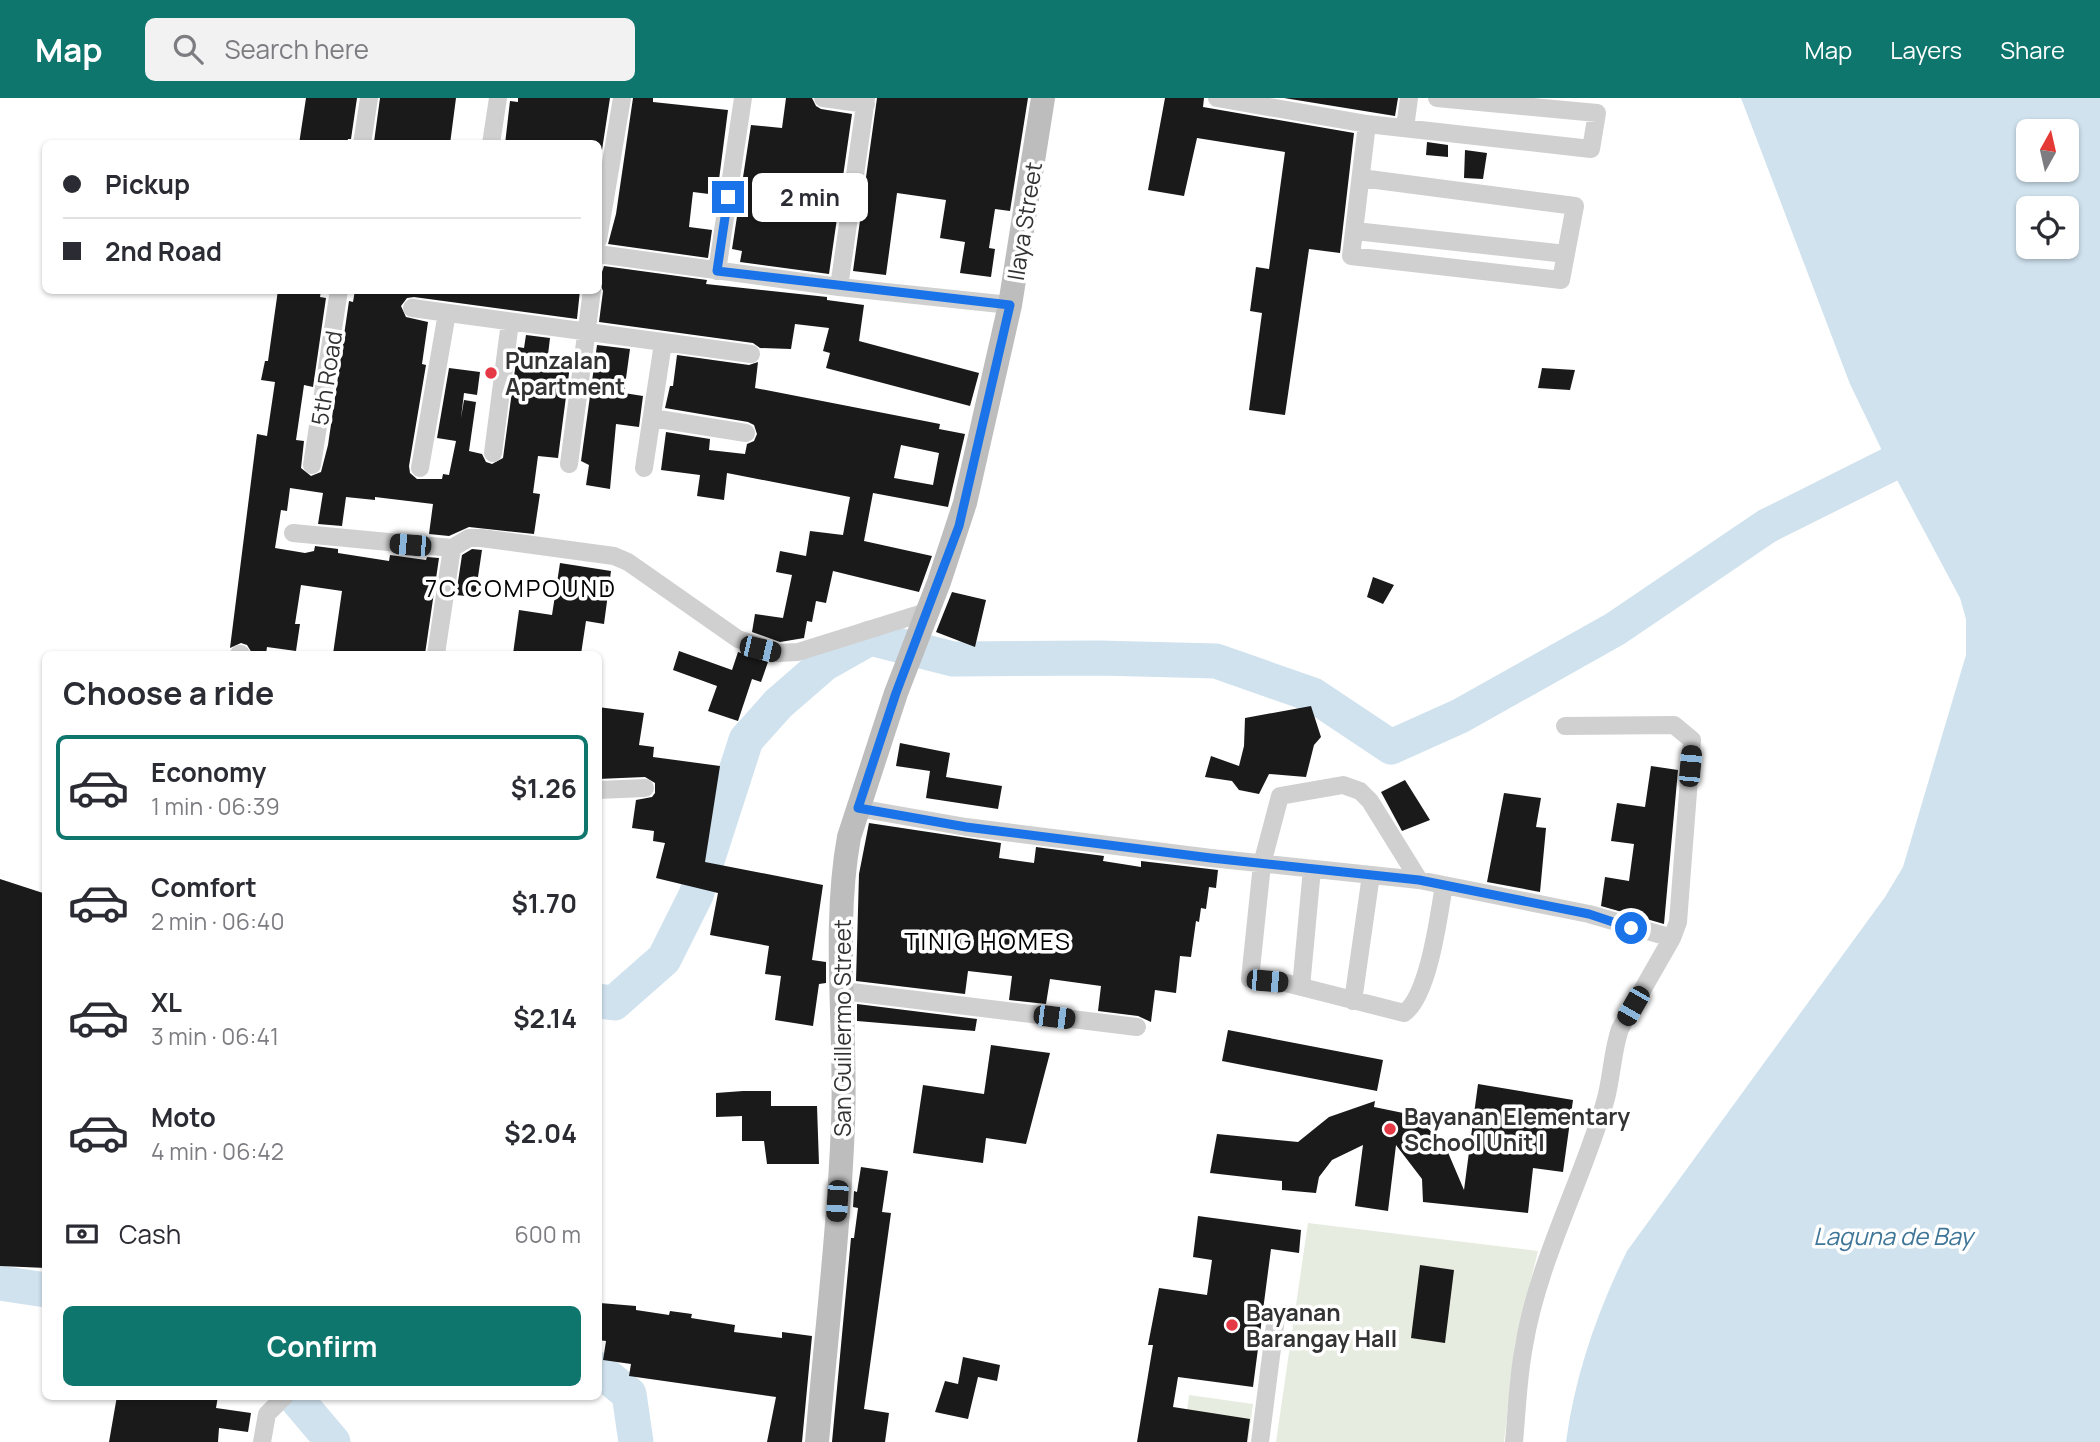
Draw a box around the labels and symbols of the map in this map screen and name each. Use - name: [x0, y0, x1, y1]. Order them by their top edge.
- north arrow: [2016, 119, 2079, 182]
- street label: Ilaya Street: [999, 160, 1049, 282]
- callout: 2 min: [752, 172, 868, 222]
- route end: [712, 181, 744, 213]
- street label: 5th Road: [303, 328, 349, 428]
- place label: Punzalan Apartment: [505, 344, 625, 402]
- marker: Punzalan Apartment: [483, 365, 499, 381]
- car: [389, 533, 432, 557]
- district label: 7C COMPOUND: [425, 571, 617, 604]
- car: [738, 634, 783, 664]
- car: [1678, 744, 1703, 788]
- route start: [1615, 912, 1647, 944]
- street label: San Guillermo Street: [826, 919, 858, 1137]
- district label: TINIG HOMES: [904, 924, 1072, 957]
- car: [1246, 969, 1289, 993]
- car: [1614, 983, 1653, 1029]
- car: [1032, 1004, 1077, 1030]
- place label: Bayanan Elementary School Unit I: [1404, 1100, 1630, 1158]
- marker: Bayanan Elementary School Unit I: [1382, 1121, 1398, 1137]
- car: [826, 1179, 849, 1223]
- water label: Laguna de Bay: [1813, 1219, 1976, 1252]
- place label: Bayanan Barangay Hall: [1246, 1296, 1397, 1354]
- marker: Bayanan Barangay Hall: [1224, 1317, 1240, 1333]

